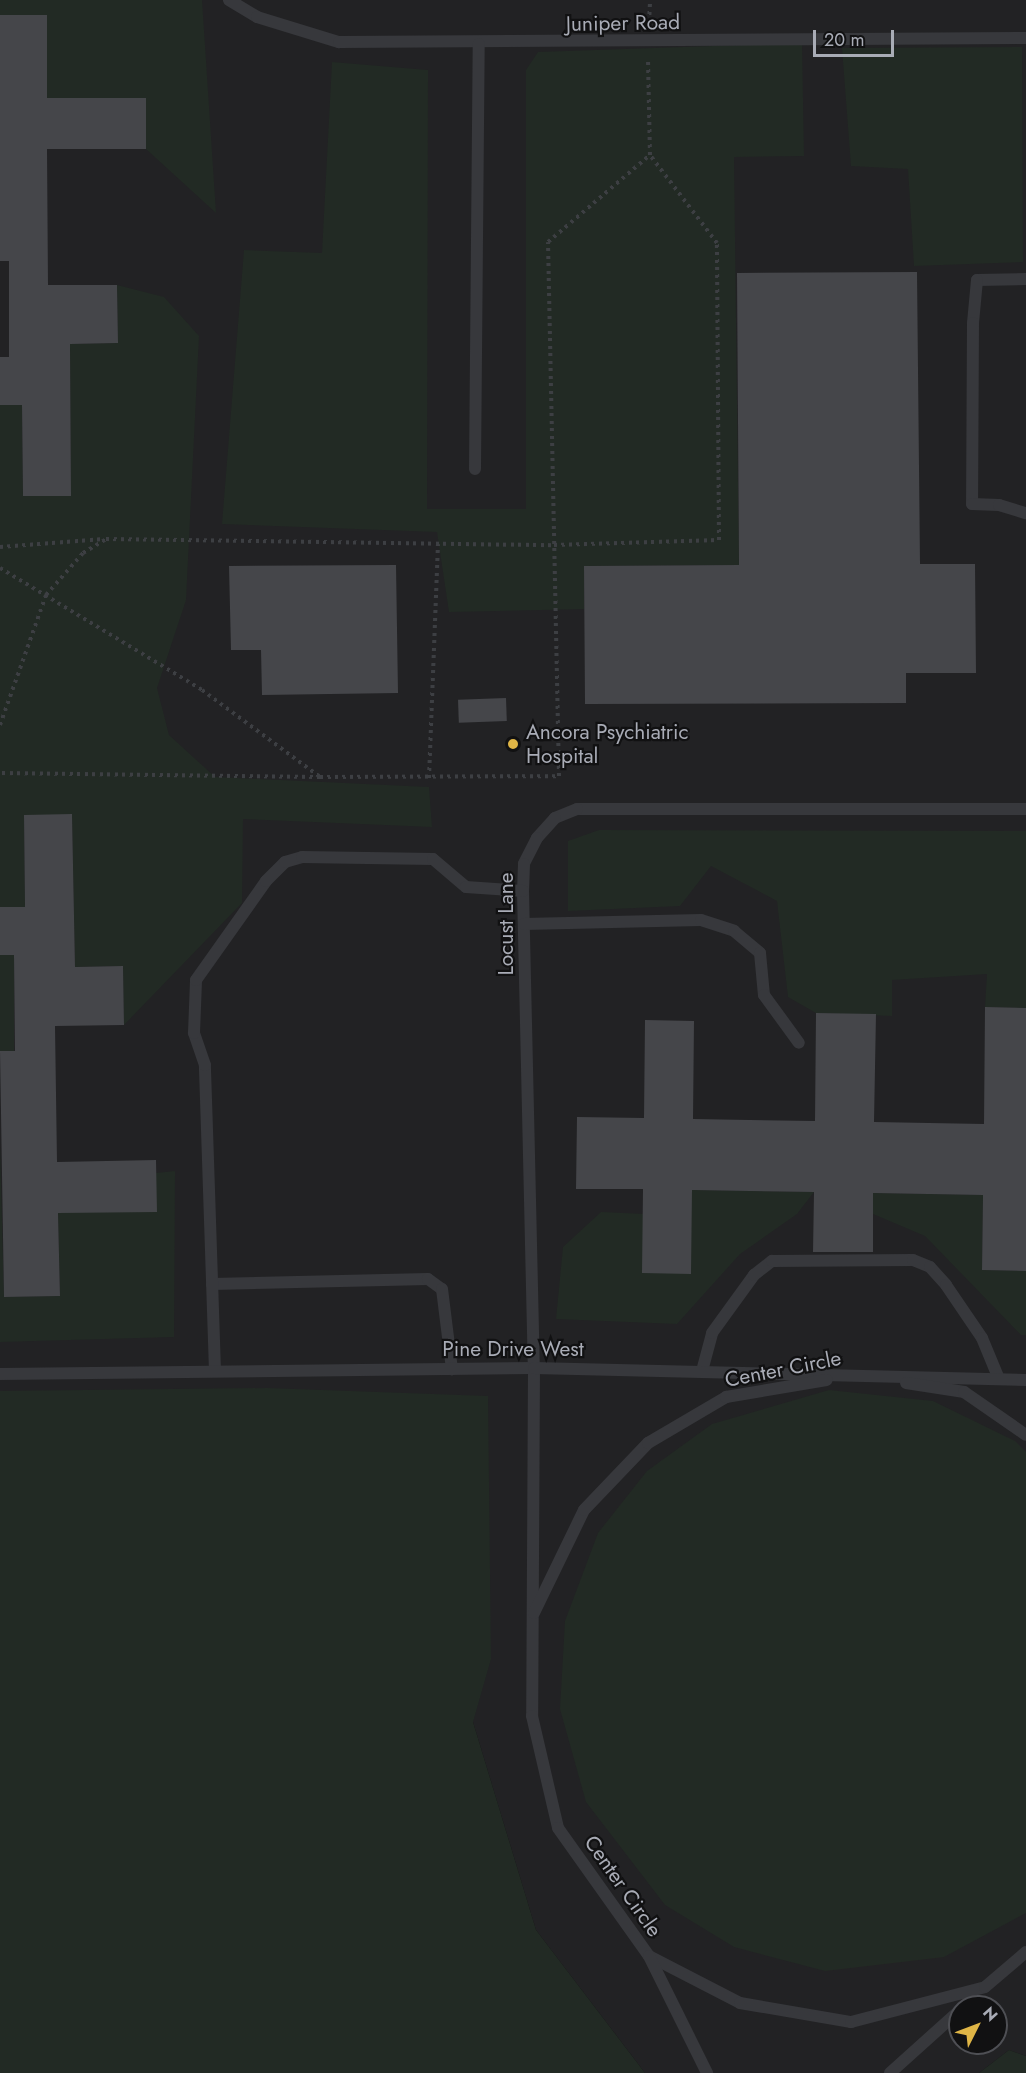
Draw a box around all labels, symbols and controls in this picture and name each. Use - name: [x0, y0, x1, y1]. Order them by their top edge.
- street label: Juniper Road: [566, 9, 680, 37]
- scale bar: [816, 18, 897, 56]
- text: 20 m: [824, 27, 864, 53]
- place label: Ancora Psychiatric Hospital: [526, 719, 689, 769]
- marker: Ancora Psychiatric Hospital: [504, 735, 522, 753]
- street label: Locust Lane: [493, 872, 519, 976]
- street label: Pine Drive West: [442, 1336, 584, 1362]
- street label: Center Circle: [723, 1345, 843, 1393]
- street label: Center Circle: [579, 1830, 667, 1942]
- north arrow: [948, 1995, 1008, 2055]
- text: N: [977, 2002, 1003, 2026]

